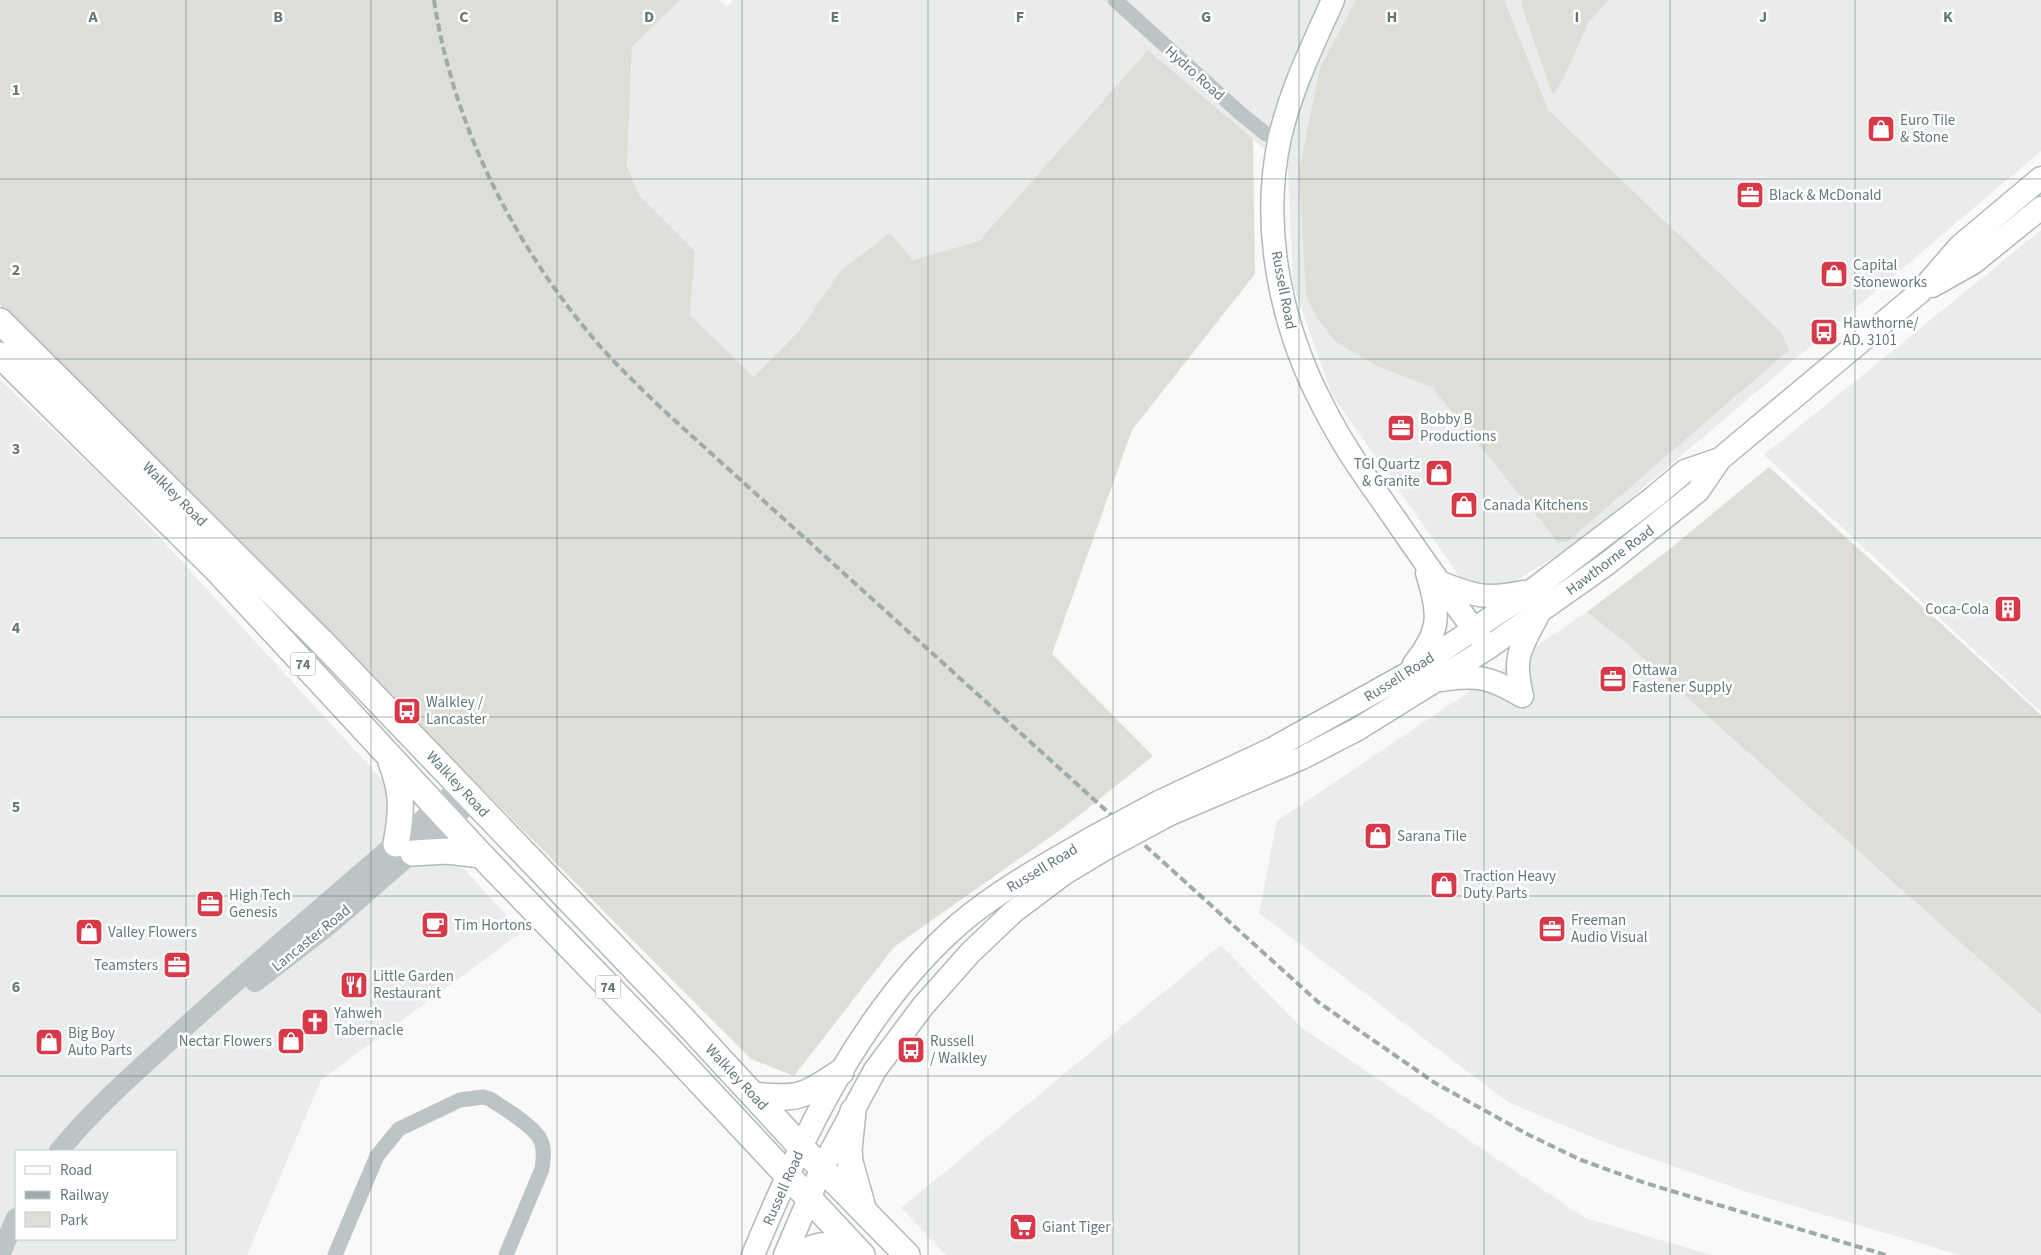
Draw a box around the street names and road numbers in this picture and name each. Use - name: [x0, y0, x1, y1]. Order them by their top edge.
- street label: Hydro Road: [1160, 41, 1229, 106]
- street label: Russell Road: [1266, 249, 1301, 331]
- street label: Walkley Road: [138, 457, 212, 531]
- street label: Hawthorne Road: [1562, 520, 1659, 601]
- street label: Russell Road: [1360, 647, 1439, 707]
- road number: 74: [290, 652, 316, 676]
- street label: Walkley Road: [421, 746, 494, 822]
- street label: Russell Road: [1003, 839, 1082, 898]
- street label: Lancaster Road: [267, 900, 355, 977]
- road number: 74: [596, 976, 620, 999]
- street label: Walkley Road: [700, 1039, 773, 1115]
- street label: Russell Road: [758, 1148, 809, 1229]

